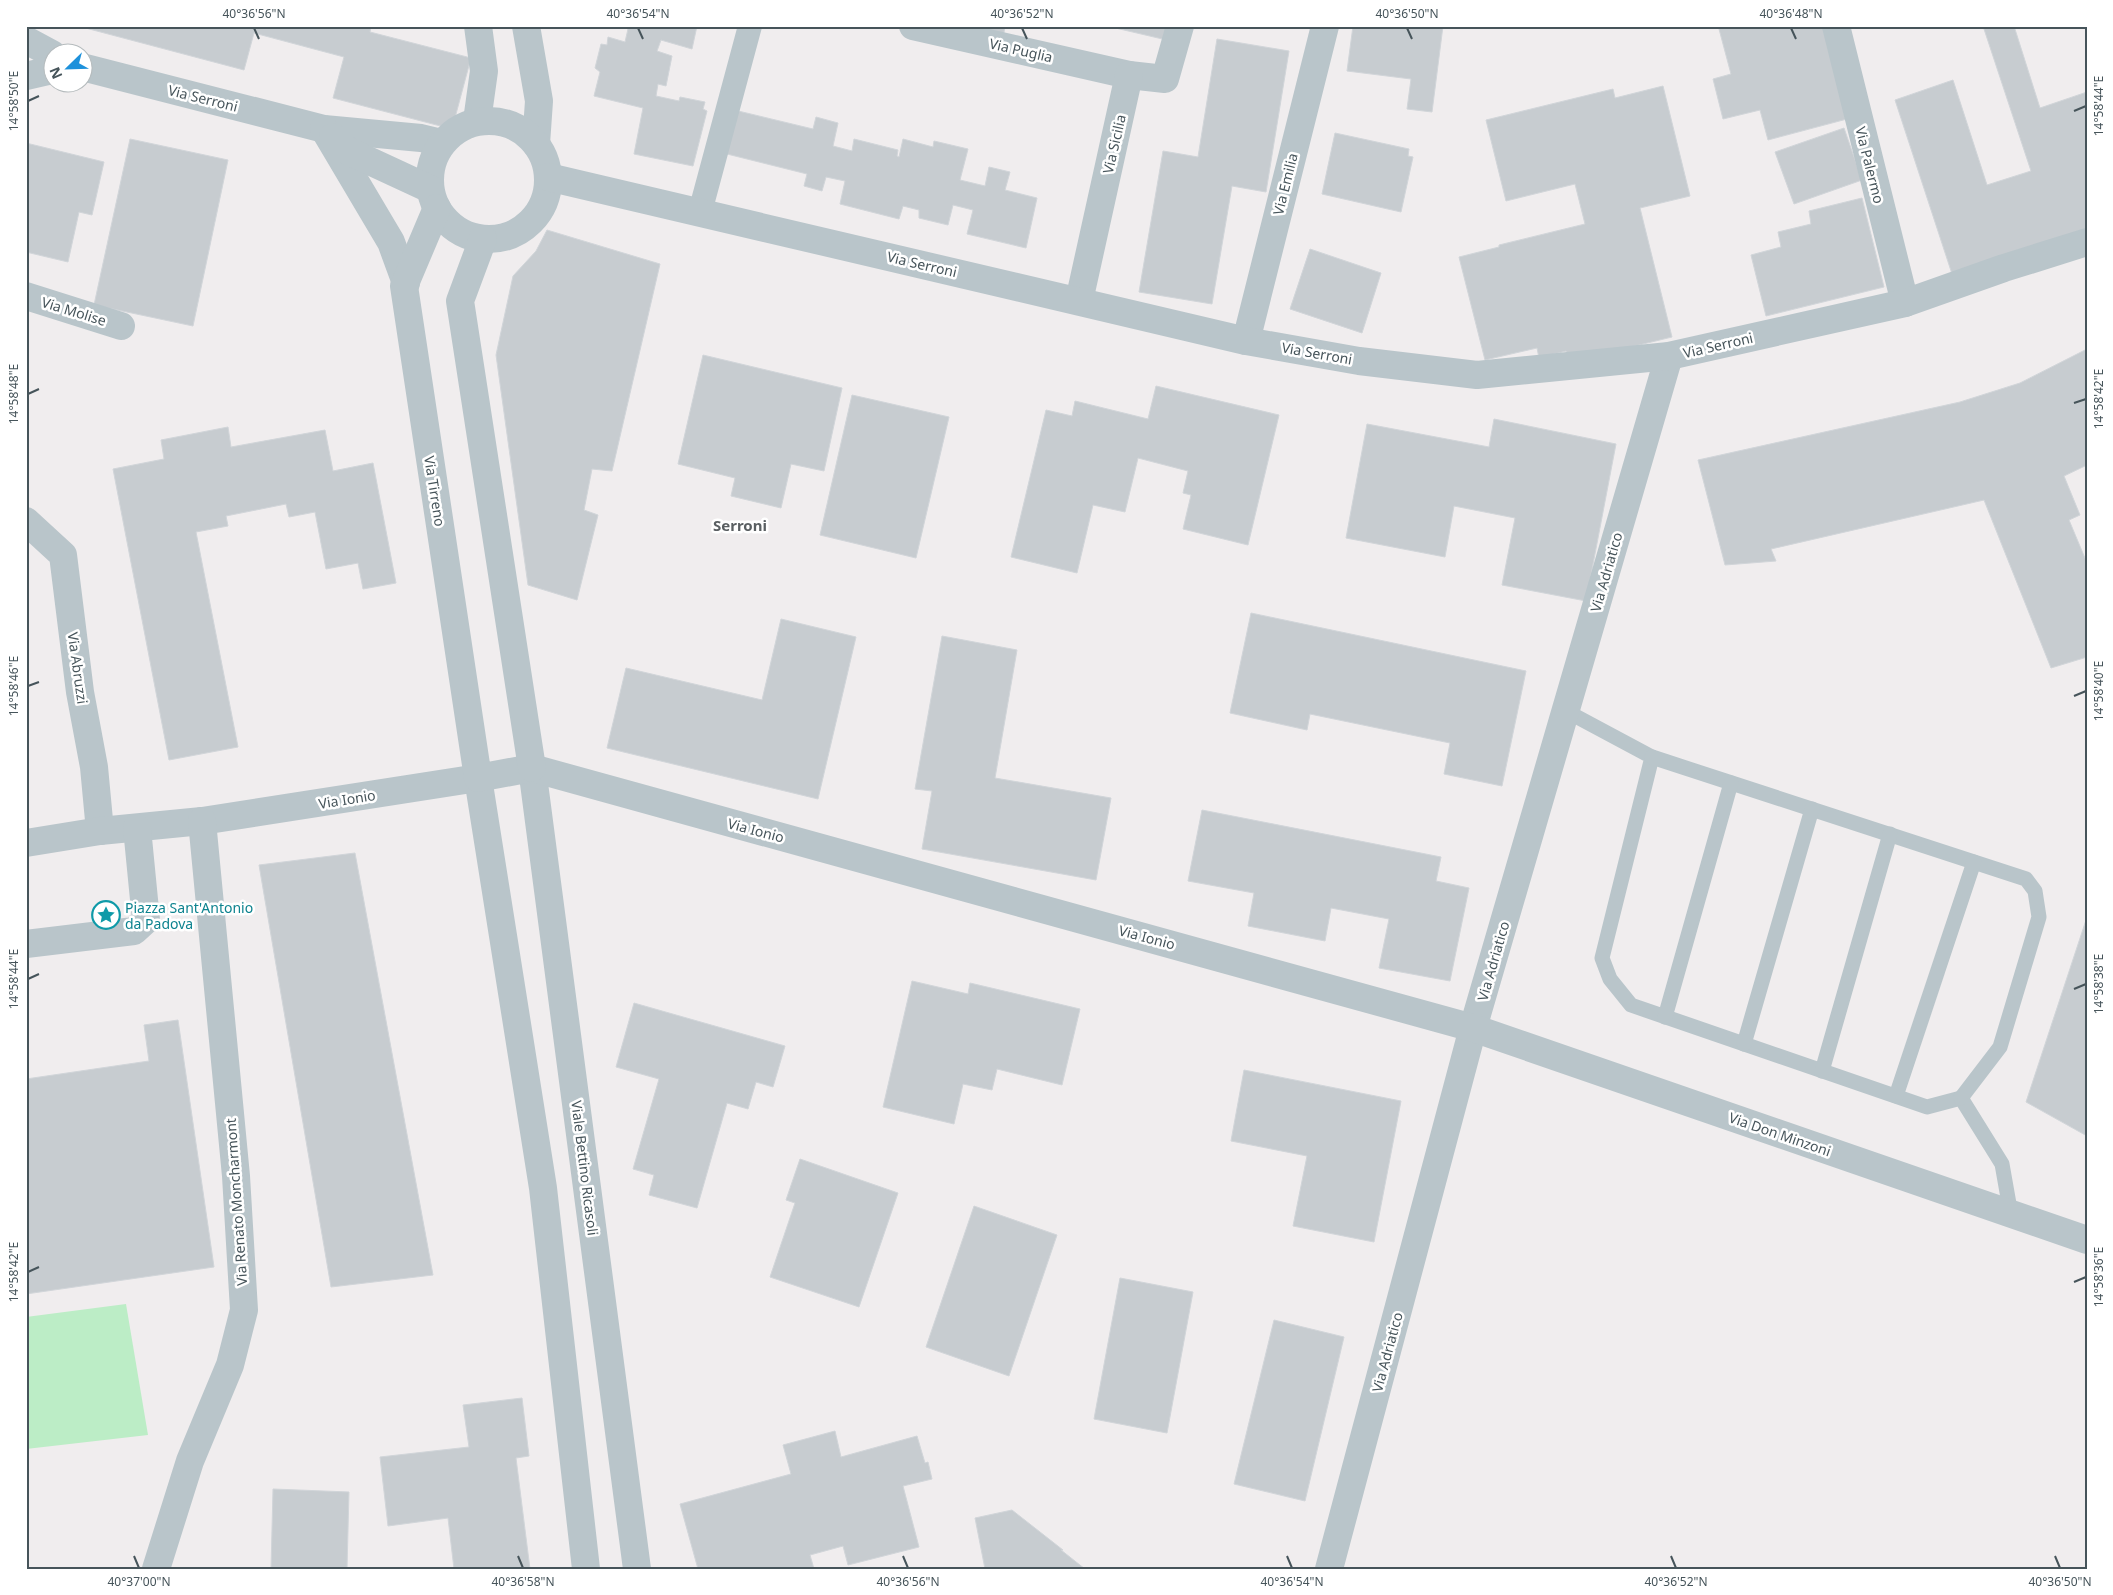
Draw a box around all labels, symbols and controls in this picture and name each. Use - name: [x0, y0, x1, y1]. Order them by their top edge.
- text: 40°36'56"N: [222, 5, 286, 22]
- text: 40°36'54"N: [606, 5, 670, 22]
- text: 40°36'52"N: [990, 5, 1054, 22]
- text: 40°36'50"N: [1375, 5, 1439, 22]
- text: 40°36'48"N: [1759, 5, 1823, 22]
- street label: Via Puglia: [988, 34, 1054, 66]
- north arrow: [42, 42, 92, 92]
- text: N: [45, 64, 67, 82]
- text: 14°58'50"E: [5, 71, 22, 131]
- text: 14°58'44"E: [2090, 76, 2107, 136]
- street label: Via Serroni: [166, 80, 240, 116]
- street label: Via Sicilia: [1098, 113, 1130, 175]
- street label: Via Palermo: [1851, 125, 1889, 205]
- street label: Via Emilia: [1268, 151, 1302, 217]
- street label: Via Serroni: [885, 247, 959, 281]
- street label: Via Molise: [39, 292, 109, 330]
- street label: Via Serroni: [1681, 328, 1755, 362]
- street label: Via Serroni: [1280, 337, 1354, 369]
- text: 14°58'48"E: [5, 364, 22, 424]
- text: 14°58'42"E: [2090, 369, 2107, 429]
- street label: Via Tirreno: [420, 454, 450, 528]
- district label: Serroni: [713, 515, 767, 535]
- street label: Via Adriatico: [1586, 530, 1626, 614]
- street label: Via Abruzzi: [64, 631, 92, 705]
- text: 14°58'46"E: [5, 656, 22, 716]
- text: 14°58'40"E: [2090, 661, 2107, 721]
- street label: Via Ionio: [317, 785, 377, 813]
- street label: Via Ionio: [726, 813, 786, 847]
- place label: Piazza Sant'Antonio da Padova: [125, 898, 253, 933]
- place icon: Piazza Sant'Antonio da Padova: [91, 900, 121, 930]
- street label: Via Adriatico: [1473, 919, 1513, 1003]
- street label: Via Ionio: [1117, 920, 1177, 954]
- text: 14°58'44"E: [5, 949, 22, 1009]
- text: 14°58'38"E: [2090, 954, 2107, 1014]
- street label: Viale Bettino Ricasoli: [567, 1099, 603, 1237]
- street label: Via Don Minzoni: [1726, 1108, 1834, 1160]
- street label: Via Renato Moncharmont: [221, 1118, 251, 1286]
- text: 14°58'42"E: [5, 1242, 22, 1302]
- text: 14°58'36"E: [2090, 1247, 2107, 1307]
- street label: Via Adriatico: [1367, 1310, 1407, 1394]
- text: 40°37'00"N: [107, 1573, 171, 1590]
- text: 40°36'58"N: [491, 1573, 555, 1590]
- text: 40°36'56"N: [876, 1573, 940, 1590]
- text: 40°36'54"N: [1260, 1573, 1324, 1590]
- text: 40°36'52"N: [1644, 1573, 1708, 1590]
- text: 40°36'50"N: [2028, 1573, 2092, 1590]

